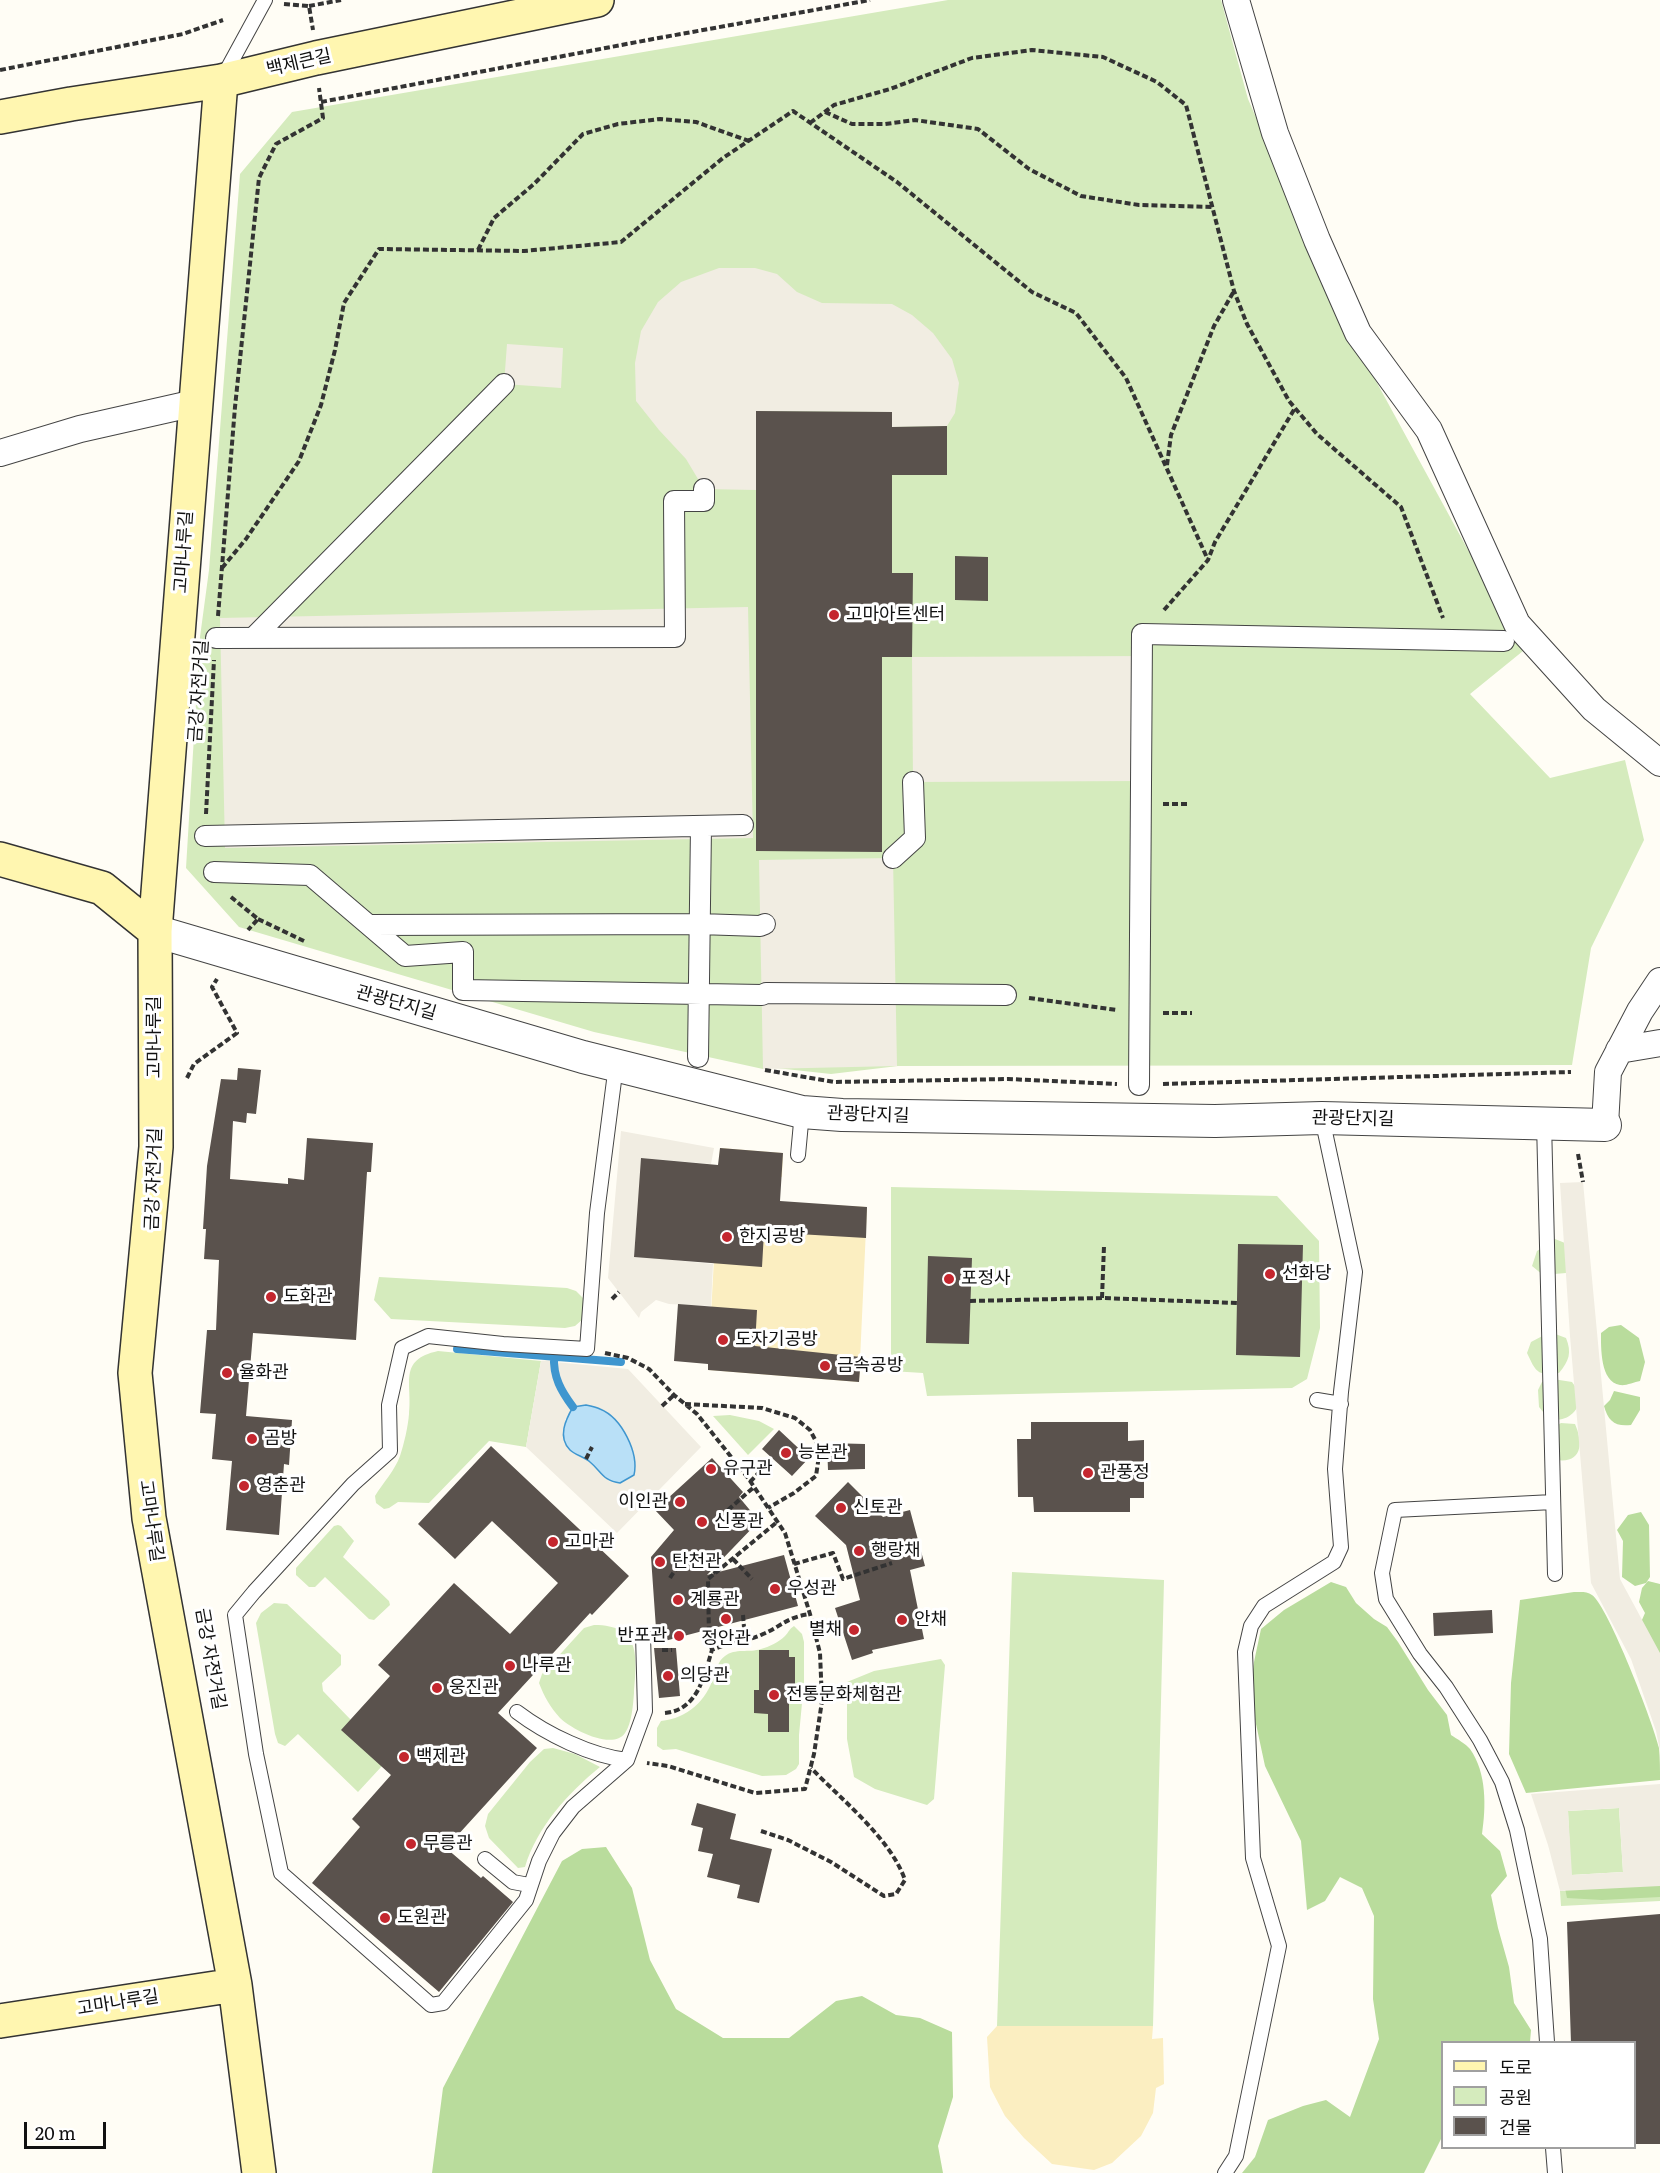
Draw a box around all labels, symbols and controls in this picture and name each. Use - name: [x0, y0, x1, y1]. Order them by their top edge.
- street label: 백제큰길: [264, 45, 334, 81]
- street label: 고마나루길: [170, 510, 198, 594]
- place label: 고마아트센터: [846, 604, 945, 626]
- marker: 고마아트센터: [827, 608, 841, 622]
- street label: 금강 자전거길: [185, 639, 213, 743]
- street label: 관광단지길: [353, 981, 439, 1025]
- street label: 고마나루길: [144, 996, 166, 1078]
- street label: 관광단지길: [826, 1103, 910, 1127]
- street label: 관광단지길: [1311, 1107, 1395, 1131]
- street label: 금강 자전거길: [141, 1127, 167, 1231]
- place label: 한지공방: [739, 1226, 805, 1248]
- marker: 한지공방: [720, 1230, 734, 1244]
- place label: 선화당: [1282, 1263, 1332, 1285]
- marker: 선화당: [1263, 1267, 1277, 1281]
- place label: 포정사: [961, 1268, 1011, 1290]
- marker: 포정사: [942, 1272, 956, 1286]
- place label: 도화관: [283, 1286, 333, 1308]
- marker: 도화관: [264, 1290, 278, 1304]
- place label: 도자기공방: [735, 1329, 818, 1351]
- marker: 도자기공방: [716, 1333, 730, 1347]
- place label: 금속공방: [837, 1355, 903, 1377]
- marker: 금속공방: [818, 1359, 832, 1373]
- place label: 율화관: [239, 1362, 289, 1384]
- marker: 율화관: [220, 1366, 234, 1380]
- place label: 곰방: [264, 1428, 297, 1450]
- marker: 곰방: [245, 1432, 259, 1446]
- place label: 능본관: [798, 1442, 848, 1464]
- marker: 능본관: [779, 1446, 793, 1460]
- place label: 유구관: [723, 1458, 773, 1480]
- marker: 유구관: [704, 1462, 718, 1476]
- place label: 관풍정: [1100, 1462, 1150, 1484]
- marker: 관풍정: [1081, 1466, 1095, 1480]
- place label: 영춘관: [256, 1475, 306, 1497]
- street label: 고마나루길: [135, 1478, 167, 1564]
- marker: 영춘관: [237, 1479, 251, 1493]
- place label: 이인관: [618, 1491, 668, 1513]
- marker: 이인관: [673, 1495, 687, 1509]
- place label: 신토관: [853, 1497, 903, 1519]
- marker: 신토관: [834, 1501, 848, 1515]
- place label: 신풍관: [714, 1511, 764, 1533]
- marker: 신풍관: [695, 1515, 709, 1529]
- place label: 고마관: [565, 1531, 615, 1553]
- marker: 고마관: [546, 1535, 560, 1549]
- place label: 행랑채: [871, 1540, 921, 1562]
- marker: 행랑채: [852, 1544, 866, 1558]
- place label: 탄천관: [672, 1551, 722, 1573]
- marker: 탄천관: [653, 1555, 667, 1569]
- place label: 우성관: [787, 1578, 837, 1600]
- marker: 우성관: [768, 1582, 782, 1596]
- place label: 계룡관: [690, 1589, 740, 1611]
- marker: 계룡관: [671, 1593, 685, 1607]
- street label: 금강 자전거길: [190, 1606, 230, 1712]
- place label: 안채: [914, 1609, 947, 1631]
- marker: 정안관: [719, 1612, 733, 1626]
- marker: 안채: [895, 1613, 909, 1627]
- place label: 별채: [809, 1619, 842, 1641]
- marker: 별채: [847, 1623, 861, 1637]
- place label: 반포관: [617, 1625, 667, 1647]
- place label: 정안관: [701, 1628, 751, 1650]
- marker: 반포관: [672, 1629, 686, 1643]
- place label: 나루관: [522, 1655, 572, 1677]
- marker: 나루관: [503, 1659, 517, 1673]
- place label: 의당관: [680, 1665, 730, 1687]
- marker: 의당관: [661, 1669, 675, 1683]
- place label: 웅진관: [449, 1677, 499, 1699]
- marker: 웅진관: [430, 1681, 444, 1695]
- place label: 전통문화체험관: [786, 1684, 902, 1706]
- marker: 전통문화체험관: [767, 1688, 781, 1702]
- place label: 백제관: [416, 1746, 466, 1768]
- marker: 백제관: [397, 1750, 411, 1764]
- place label: 무릉관: [423, 1833, 473, 1855]
- marker: 무릉관: [404, 1837, 418, 1851]
- place label: 도원관: [397, 1907, 447, 1929]
- marker: 도원관: [378, 1911, 392, 1925]
- street label: 고마나루길: [75, 1986, 161, 2020]
- legend: [1441, 2041, 1636, 2149]
- text: 도로: [1499, 2053, 1532, 2080]
- text: 공원: [1499, 2083, 1532, 2110]
- scale bar: [27, 2110, 110, 2148]
- text: 건물: [1499, 2113, 1532, 2140]
- text: 20 m: [35, 2119, 76, 2146]

